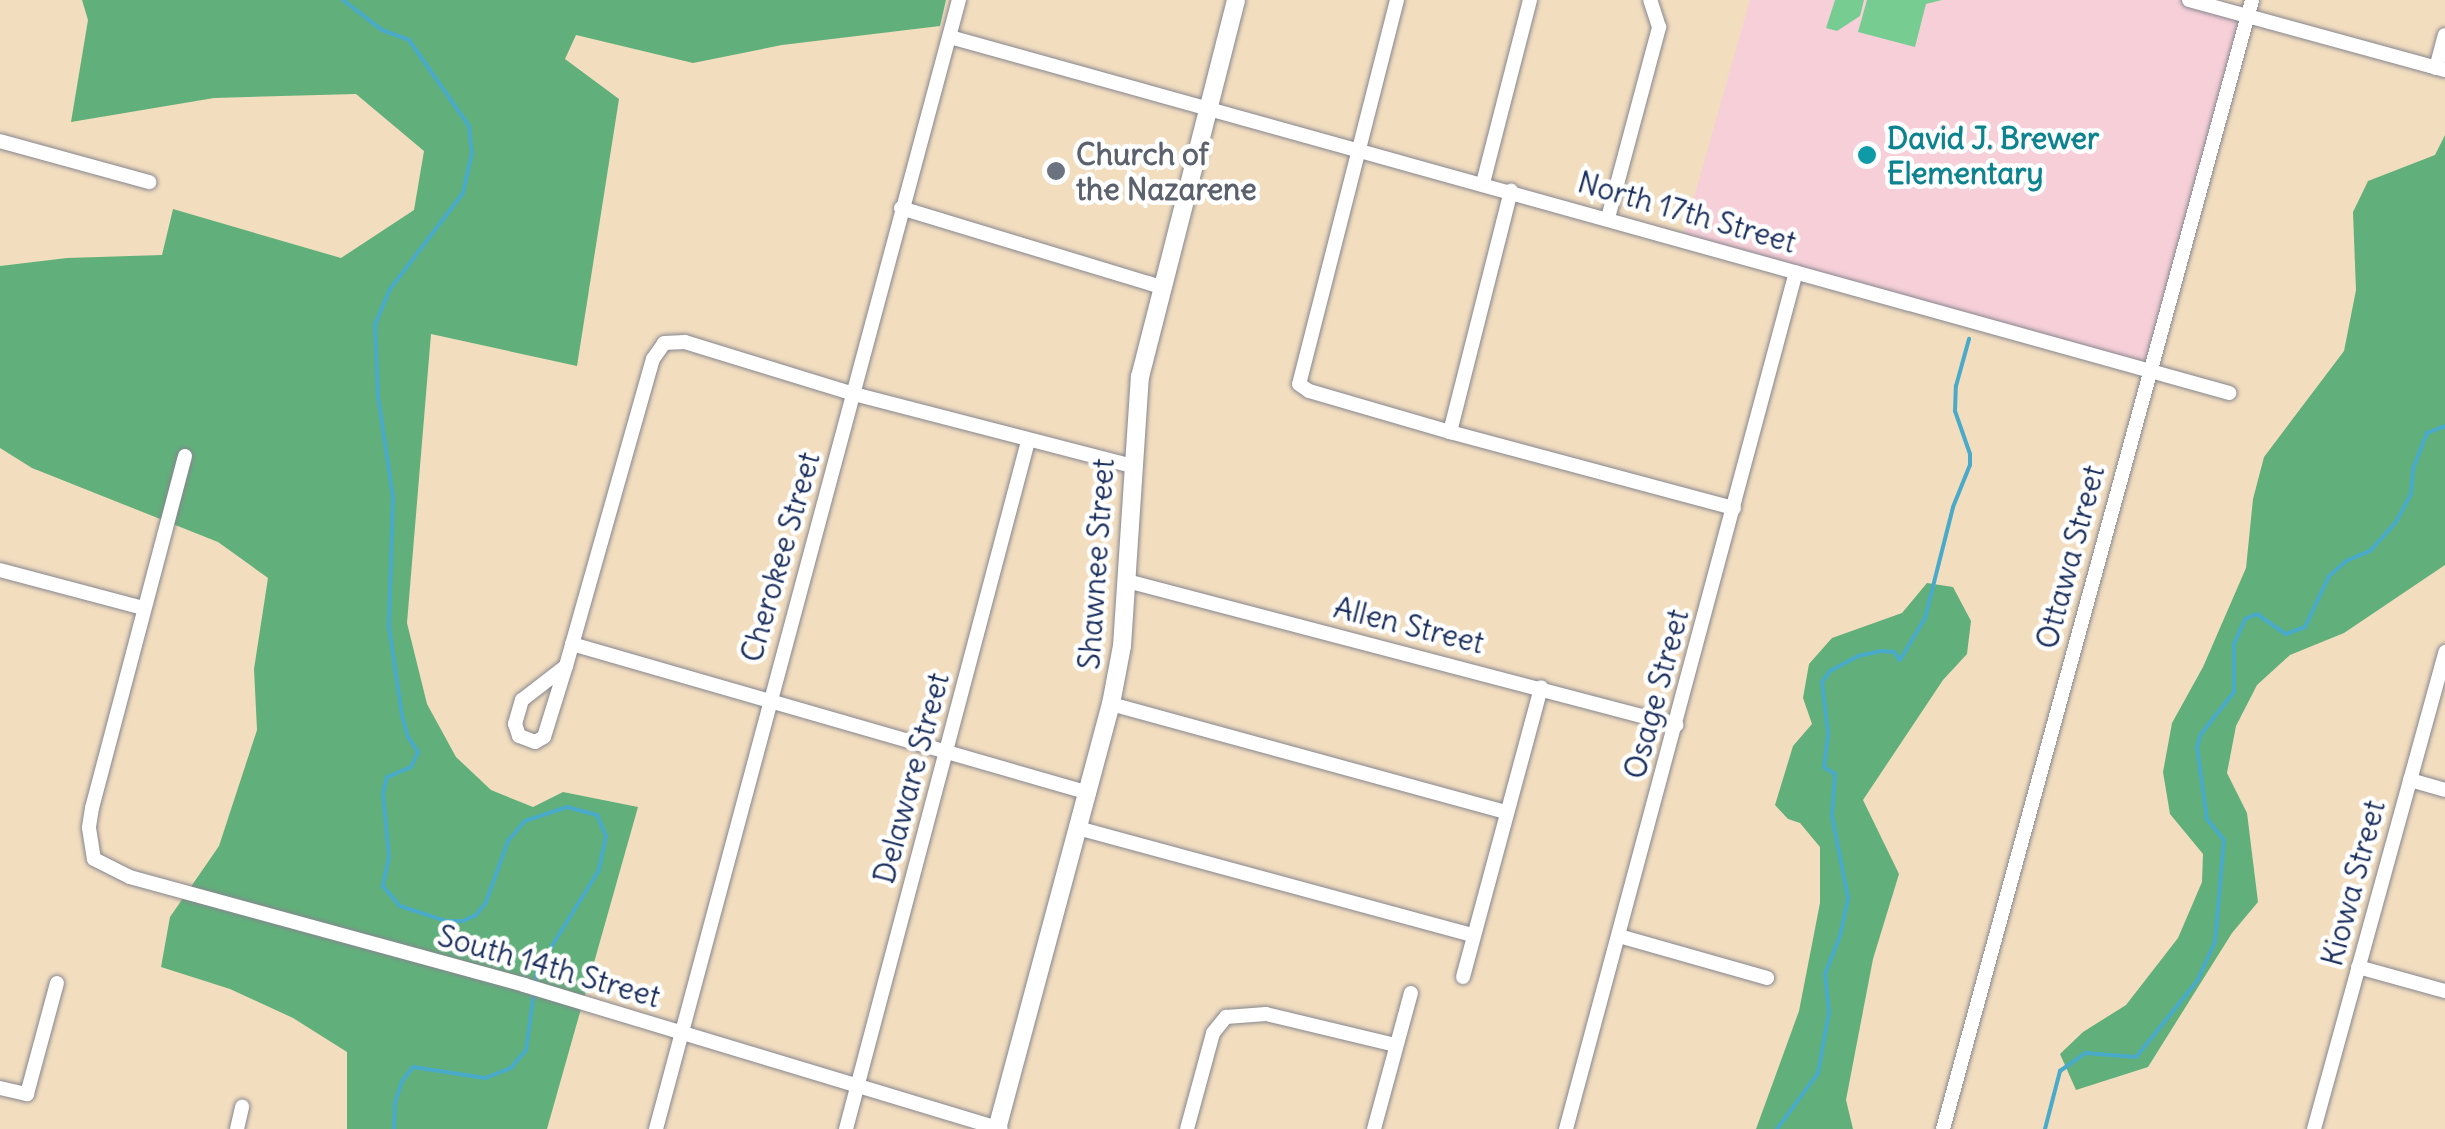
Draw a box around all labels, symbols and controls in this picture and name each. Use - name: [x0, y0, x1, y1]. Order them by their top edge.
- place label: David J. Brewer Elementary: [1887, 120, 2099, 190]
- place label: Church of the Nazarene: [1076, 136, 1257, 206]
- marker: David J. Brewer Elementary: [1856, 144, 1878, 166]
- marker: Church of the Nazarene: [1045, 160, 1067, 182]
- street label: North 17th Street: [1574, 164, 1800, 260]
- street label: Cherokee Street: [733, 448, 827, 666]
- street label: Shawnee Street: [1071, 457, 1121, 671]
- street label: Ottawa Street: [2028, 461, 2112, 653]
- street label: Allen Street: [1330, 589, 1488, 661]
- street label: Osage Street: [1616, 605, 1696, 783]
- street label: Delaware Street: [866, 669, 956, 887]
- street label: Kiowa Street: [2314, 796, 2392, 970]
- street label: South 14th Street: [434, 917, 664, 1015]

